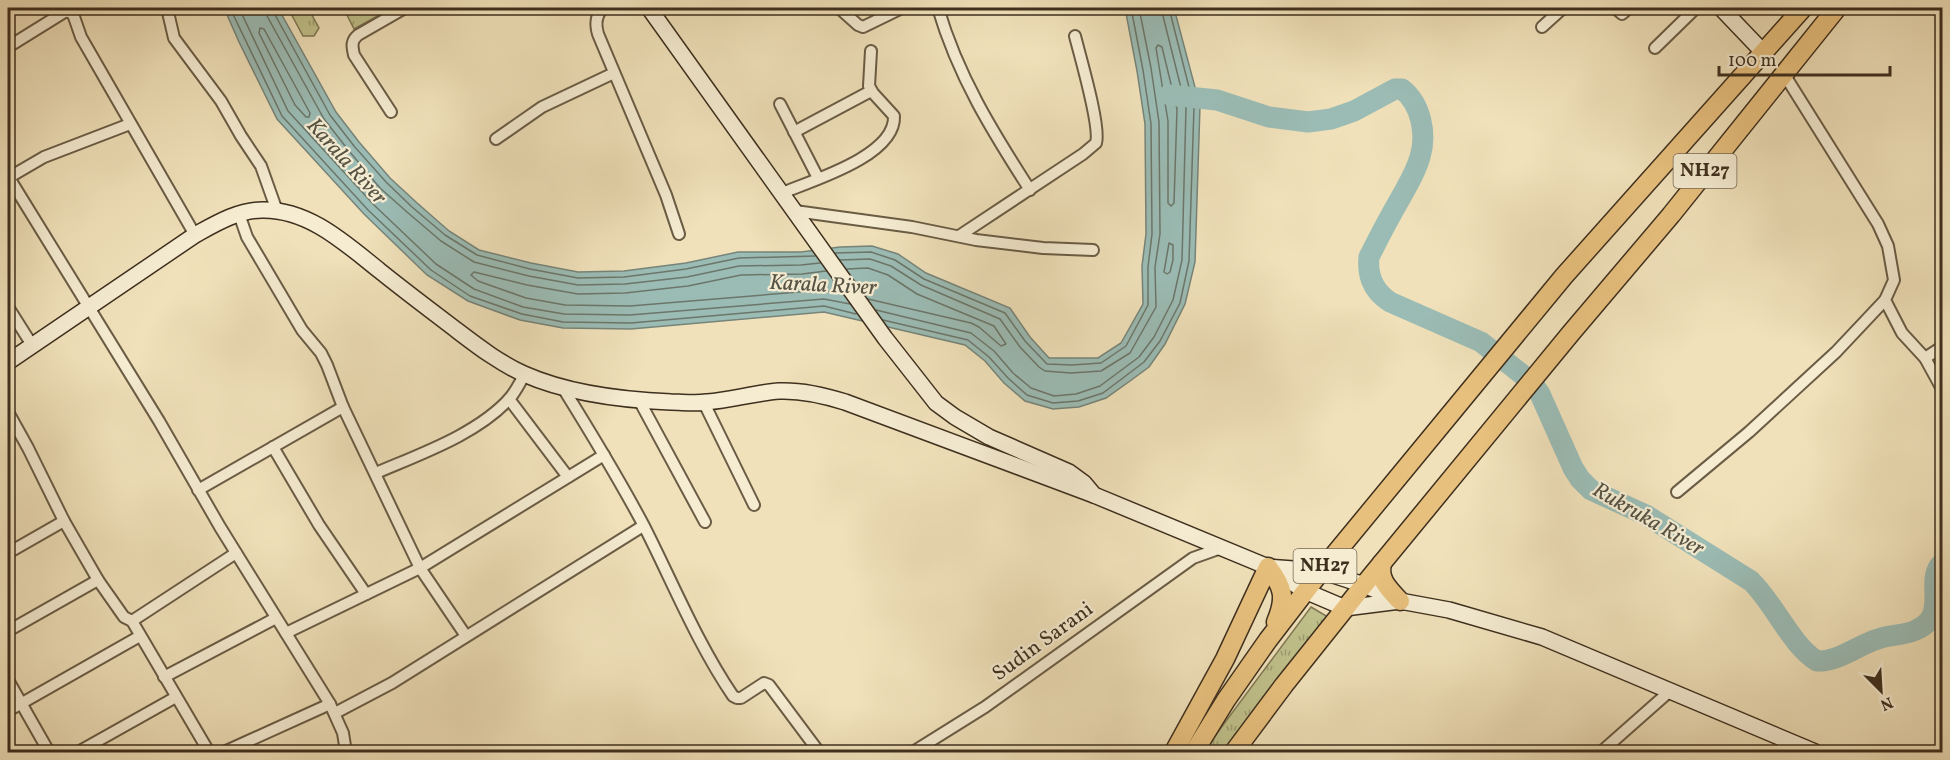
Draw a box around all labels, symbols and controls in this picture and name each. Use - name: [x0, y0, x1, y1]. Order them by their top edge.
- scale bar: [1719, 39, 1890, 77]
- text: 100 m: [1728, 49, 1777, 74]
- water label: Karala River: [299, 112, 394, 213]
- road number: NH27: [1674, 154, 1736, 188]
- water label: Karala River: [769, 268, 878, 304]
- water label: Rukruka River: [1586, 475, 1710, 565]
- road number: NH27: [1294, 549, 1356, 583]
- street label: Sudin Sarani: [987, 595, 1099, 689]
- north arrow: [1851, 661, 1911, 721]
- text: N: [1876, 690, 1896, 715]

